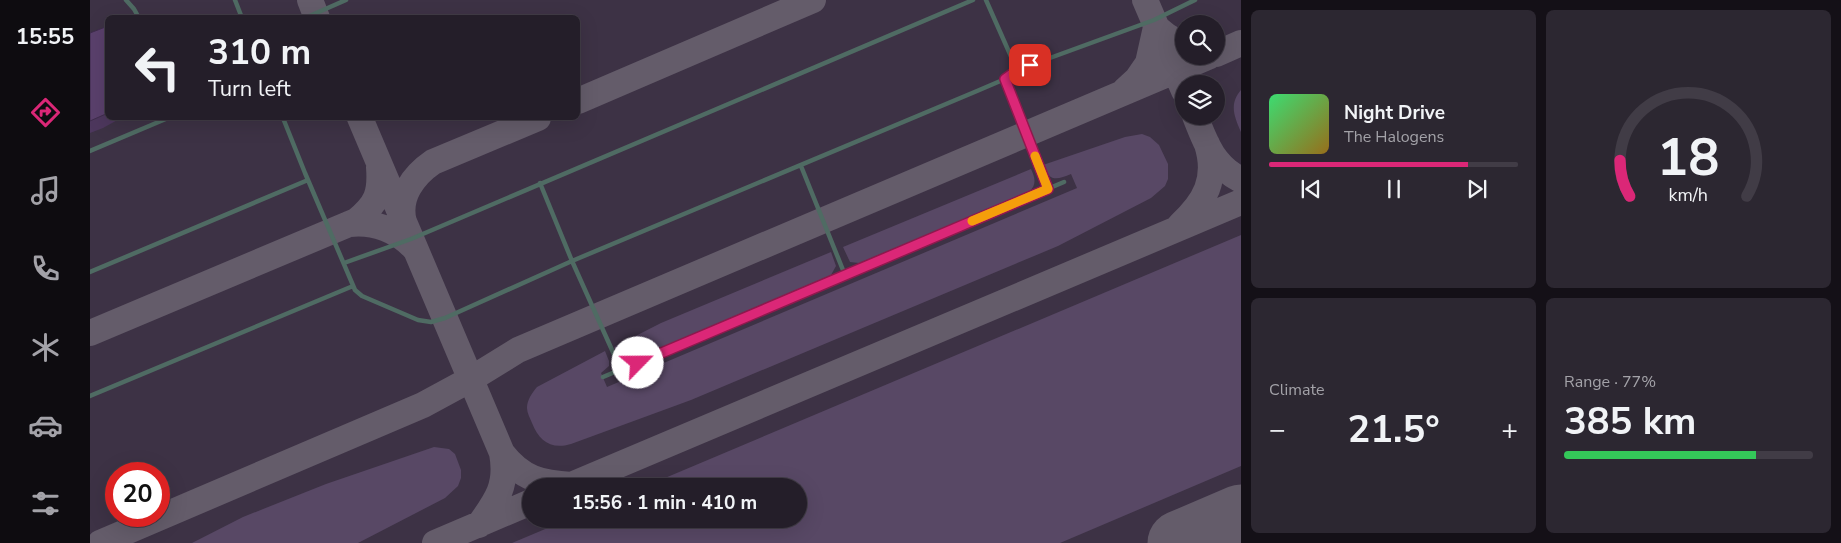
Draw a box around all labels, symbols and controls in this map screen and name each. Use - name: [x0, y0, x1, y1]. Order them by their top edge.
- map controls: [1175, 15, 1225, 125]
- button: search: [1175, 15, 1225, 65]
- text: 15:55: [16, 22, 74, 52]
- text: 310 m: [208, 29, 311, 76]
- icon: left: [125, 35, 190, 100]
- pin: [1009, 44, 1051, 86]
- icon: arrive: [1016, 51, 1044, 79]
- text: Turn left: [208, 74, 291, 104]
- button: layers: [1175, 75, 1225, 125]
- icon: directions: [28, 95, 63, 130]
- text: Night Drive: [1344, 100, 1445, 126]
- text: 18: [1657, 122, 1720, 193]
- text: The Halogens: [1344, 126, 1444, 148]
- icon: music: [28, 173, 63, 208]
- icon: previous: [1297, 175, 1325, 203]
- icon: pause: [1380, 175, 1408, 203]
- icon: next: [1463, 175, 1491, 203]
- text: km/h: [1669, 183, 1708, 207]
- icon: phone: [28, 251, 63, 286]
- icon: climate: [28, 330, 63, 365]
- position arrow: [611, 336, 663, 388]
- text: Range · 77%: [1564, 371, 1656, 393]
- text: Climate: [1269, 379, 1324, 401]
- text: 385 km: [1564, 396, 1696, 447]
- text: 21.5°: [1347, 404, 1440, 455]
- icon: car: [28, 408, 63, 443]
- text: −: [1269, 411, 1286, 449]
- text: +: [1501, 411, 1518, 449]
- speed limit sign: 20: [105, 462, 170, 527]
- icon: filters: [28, 486, 63, 521]
- text: 15:56 · 1 min · 410 m: [572, 490, 757, 516]

